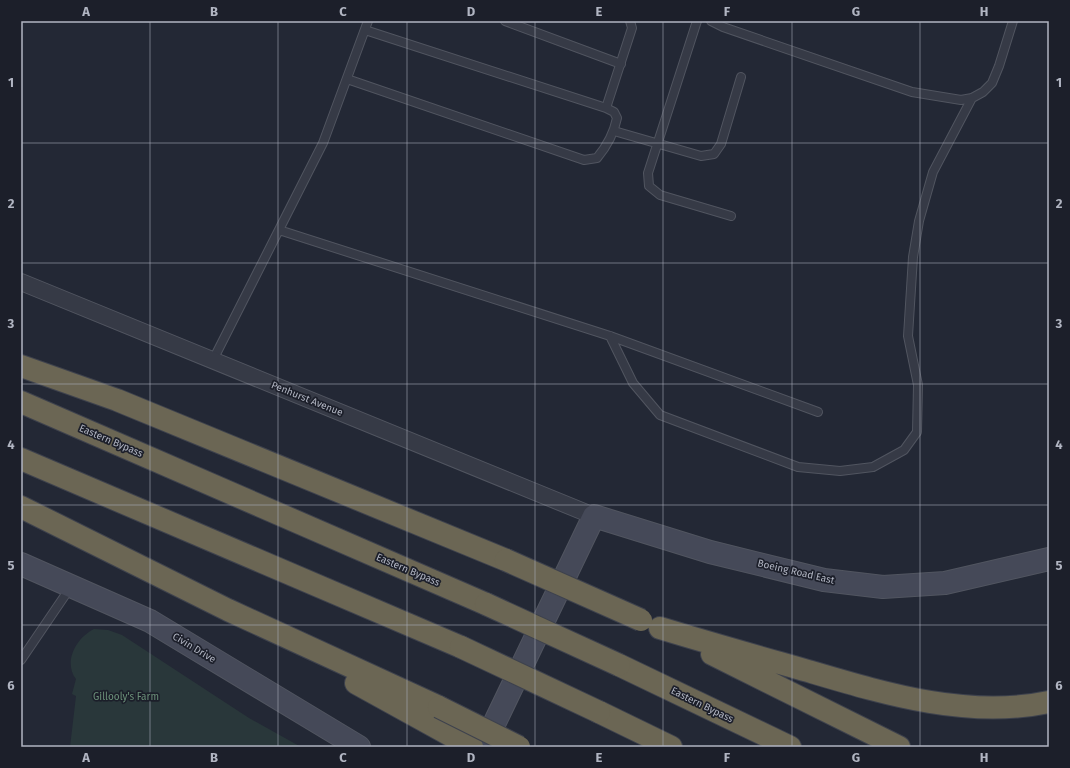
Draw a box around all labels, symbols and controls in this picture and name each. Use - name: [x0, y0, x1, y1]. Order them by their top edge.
- text: A: [81, 4, 90, 19]
- text: B: [210, 4, 218, 19]
- text: C: [339, 4, 347, 19]
- text: D: [467, 4, 476, 19]
- text: E: [596, 4, 603, 19]
- text: F: [724, 4, 731, 19]
- text: G: [852, 4, 860, 19]
- text: H: [980, 4, 988, 19]
- text: 1: [8, 75, 14, 90]
- text: 1: [1056, 75, 1062, 90]
- text: 2: [8, 196, 15, 211]
- text: 2: [1056, 196, 1063, 211]
- text: 3: [7, 316, 15, 331]
- text: 3: [1055, 316, 1063, 331]
- street label: Penhurst Avenue: [269, 379, 345, 419]
- street label: Eastern Bypass: [77, 422, 145, 460]
- text: 4: [7, 437, 15, 452]
- text: 4: [1055, 437, 1063, 452]
- street label: Eastern Bypass: [374, 551, 442, 589]
- street label: Boeing Road East: [756, 557, 836, 587]
- text: 5: [8, 558, 15, 573]
- text: 5: [1056, 558, 1063, 573]
- street label: Civin Drive: [170, 630, 218, 666]
- text: 6: [7, 678, 15, 693]
- text: 6: [1055, 678, 1063, 693]
- street label: Eastern Bypass: [669, 685, 735, 725]
- park label: Gillooly's Farm: [93, 691, 159, 703]
- text: A: [81, 750, 90, 765]
- text: B: [210, 750, 218, 765]
- text: C: [339, 750, 347, 765]
- text: D: [467, 750, 476, 765]
- text: E: [596, 750, 603, 765]
- text: F: [724, 750, 731, 765]
- text: G: [852, 750, 860, 765]
- text: H: [980, 750, 988, 765]

